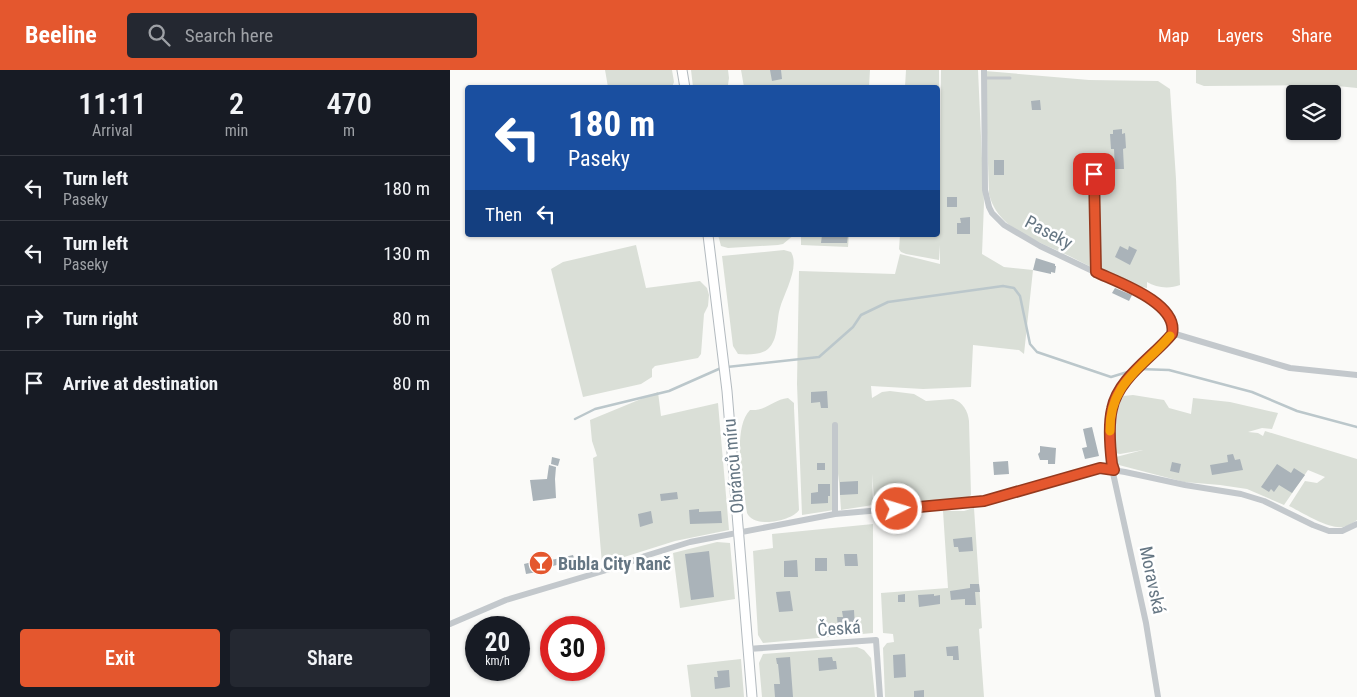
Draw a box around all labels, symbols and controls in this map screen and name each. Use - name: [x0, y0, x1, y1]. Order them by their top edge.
- search box: [127, 13, 477, 58]
- text: Beeline: [25, 21, 97, 49]
- icon: search: [145, 21, 173, 49]
- text: Search here: [185, 24, 273, 47]
- text: Map: [1158, 25, 1189, 46]
- text: Layers: [1217, 25, 1264, 46]
- text: Share: [1292, 25, 1332, 46]
- map controls: [1286, 85, 1341, 140]
- button: layers: [1286, 85, 1341, 140]
- text: 11:11: [78, 86, 147, 121]
- text: 2: [229, 86, 244, 121]
- text: 470: [326, 86, 372, 121]
- text: 180 m: [568, 104, 655, 145]
- icon: left: [485, 105, 550, 170]
- text: Arrival: [92, 121, 133, 140]
- text: min: [225, 121, 248, 140]
- text: m: [343, 121, 355, 140]
- text: Paseky: [568, 146, 630, 171]
- pin: [1073, 153, 1115, 195]
- icon: arrive: [1080, 160, 1108, 188]
- text: Turn left: [63, 167, 128, 190]
- icon: left: [20, 174, 48, 202]
- text: 180 m: [383, 177, 430, 200]
- text: Paseky: [63, 190, 108, 209]
- icon: left: [532, 200, 560, 228]
- text: Then: [485, 203, 522, 226]
- street label: Paseky: [1022, 211, 1077, 253]
- text: Turn left: [63, 232, 128, 255]
- icon: left: [20, 239, 48, 267]
- text: 130 m: [383, 242, 430, 265]
- text: Paseky: [63, 255, 108, 274]
- icon: right: [20, 304, 48, 332]
- text: Turn right: [63, 307, 138, 330]
- text: 80 m: [393, 307, 430, 330]
- icon: arrive: [20, 369, 48, 397]
- text: Arrive at destination: [63, 372, 218, 395]
- text: 80 m: [393, 372, 430, 395]
- street label: Obránců míru: [718, 418, 748, 514]
- position arrow: [870, 482, 922, 534]
- street label: Moravská: [1136, 544, 1170, 616]
- bar icon: Bubla City Ranč: [528, 550, 554, 576]
- place label: Bubla City Ranč: [558, 553, 671, 574]
- speed limit sign: 30: [540, 616, 605, 681]
- street label: Česká: [817, 616, 861, 640]
- text: 20: [485, 628, 510, 657]
- button: Exit: [20, 629, 220, 687]
- button: Share: [230, 629, 430, 687]
- text: km/h: [485, 654, 510, 668]

